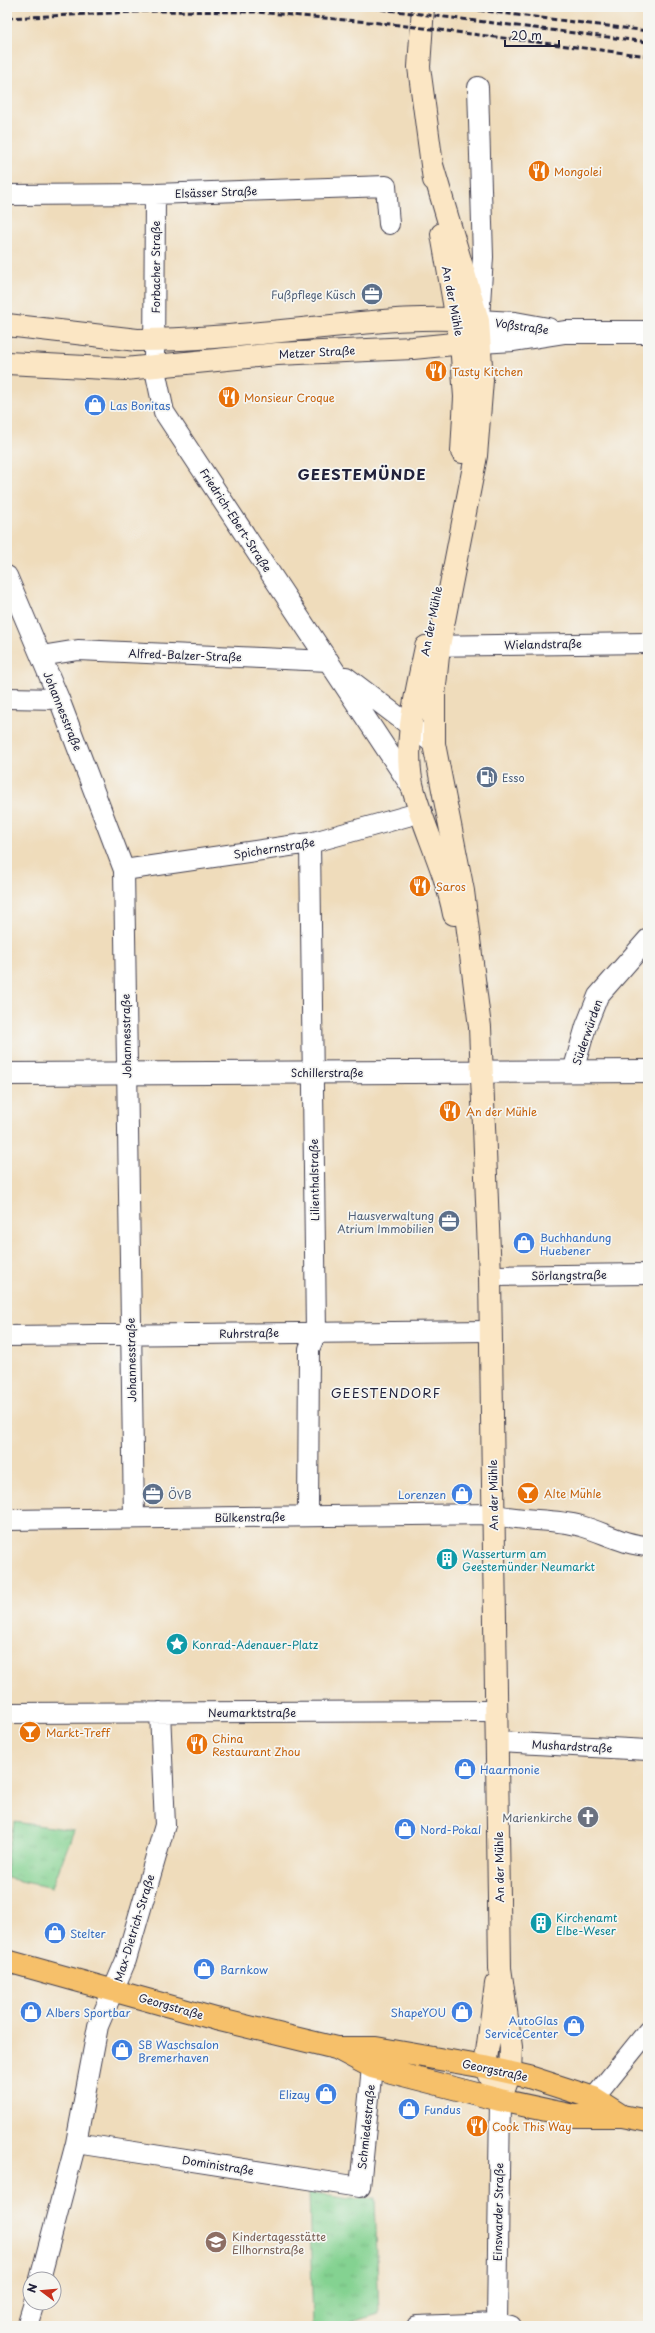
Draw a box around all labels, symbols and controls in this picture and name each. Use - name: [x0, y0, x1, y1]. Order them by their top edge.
- scale bar: [505, 22, 559, 48]
- text: 20 m: [511, 26, 542, 44]
- restaurant icon: Mongolei: [526, 158, 552, 184]
- place label: Mongolei: [554, 163, 602, 180]
- street label: Elsässer Straße: [174, 182, 258, 202]
- street label: Forbacher Straße: [147, 220, 164, 313]
- street label: An der Mühle: [438, 264, 468, 338]
- office icon: Fußpflege Küsch: [359, 281, 385, 307]
- place label: Fußpflege Küsch: [271, 286, 356, 303]
- street label: Voßstraße: [494, 314, 550, 338]
- street label: Metzer Straße: [278, 342, 356, 362]
- restaurant icon: Tasty Kitchen: [423, 358, 449, 384]
- place label: Tasty Kitchen: [452, 363, 523, 380]
- restaurant icon: Monsieur Croque: [216, 384, 242, 410]
- place label: Monsieur Croque: [244, 389, 335, 406]
- shop icon: Las Bonitas: [82, 392, 108, 418]
- place label: Las Bonitas: [110, 397, 170, 414]
- district label: GEESTEMÜNDE: [297, 462, 427, 485]
- street label: Friedrich-Ebert-Straße: [196, 465, 276, 575]
- street label: An der Mühle: [416, 584, 446, 658]
- street label: Wielandstraße: [504, 635, 582, 653]
- street label: Alfred-Balzer-Straße: [128, 645, 242, 665]
- street label: Johannesstraße: [39, 669, 87, 753]
- fuel station icon: Esso: [474, 764, 500, 790]
- place label: Esso: [502, 769, 525, 786]
- street label: Spichernstraße: [232, 833, 316, 863]
- restaurant icon: Saros: [407, 873, 433, 899]
- place label: Saros: [436, 878, 466, 895]
- street label: Johannesstraße: [117, 994, 135, 1078]
- street label: Süderwürden: [568, 997, 606, 1067]
- street label: Schillerstraße: [291, 1064, 363, 1081]
- restaurant icon: An der Mühle: [437, 1098, 463, 1124]
- place label: An der Mühle: [466, 1103, 537, 1120]
- street label: Lilienthalstraße: [305, 1139, 323, 1221]
- place label: Hausverwaltung Atrium Immobilien: [337, 1207, 434, 1237]
- office icon: Hausverwaltung Atrium Immobilien: [436, 1208, 462, 1234]
- place label: Buchhandung Huebener: [540, 1229, 611, 1259]
- shop icon: Buchhandung Huebener: [511, 1230, 537, 1256]
- street label: Sörlangstraße: [531, 1266, 607, 1284]
- street label: Johannesstraße: [122, 1318, 140, 1402]
- street label: Ruhrstraße: [219, 1324, 279, 1342]
- district label: GEESTENDORF: [331, 1383, 441, 1402]
- street label: An der Mühle: [484, 1459, 502, 1531]
- bar icon: Alte Mühle: [515, 1480, 541, 1506]
- office icon: ÖVB: [140, 1481, 166, 1507]
- shop icon: Lorenzen: [449, 1481, 475, 1507]
- place label: Alte Mühle: [544, 1485, 602, 1502]
- place label: ÖVB: [168, 1486, 191, 1503]
- place label: Lorenzen: [398, 1486, 446, 1503]
- street label: Bülkenstraße: [215, 1508, 286, 1526]
- place label: Wasserturm am Geestemünder Neumarkt: [462, 1545, 596, 1575]
- building icon: Wasserturm am Geestemünder Neumarkt: [434, 1546, 460, 1572]
- place icon: Konrad-Adenauer-Platz: [164, 1631, 190, 1657]
- place label: Konrad-Adenauer-Platz: [192, 1636, 318, 1653]
- street label: Neumarktstraße: [208, 1704, 296, 1721]
- bar icon: Markt-Treff: [17, 1719, 43, 1745]
- place label: Markt-Treff: [46, 1724, 112, 1741]
- place label: China Restaurant Zhou: [212, 1730, 300, 1760]
- restaurant icon: China Restaurant Zhou: [184, 1731, 210, 1757]
- street label: Mushardstraße: [531, 1735, 613, 1757]
- shop icon: Haarmonie: [452, 1756, 478, 1782]
- place label: Haarmonie: [480, 1761, 540, 1778]
- church icon: Marienkirche: [575, 1804, 601, 1830]
- place label: Marienkirche: [502, 1809, 572, 1826]
- shop icon: Nord-Pokal: [392, 1816, 418, 1842]
- place label: Nord-Pokal: [420, 1821, 481, 1838]
- street label: An der Mühle: [490, 1831, 508, 1903]
- street label: Max-Dietrich-Straße: [110, 1872, 158, 1984]
- place label: Kirchenamt Elbe-Weser: [556, 1909, 618, 1939]
- building icon: Kirchenamt Elbe-Weser: [528, 1910, 554, 1936]
- shop icon: Stelter: [42, 1920, 68, 1946]
- place label: Stelter: [70, 1925, 107, 1942]
- shop icon: Barnkow: [191, 1956, 217, 1982]
- place label: Barnkow: [220, 1961, 268, 1978]
- street label: Georgstraße: [137, 1989, 206, 2023]
- shop icon: Albers Sportbar: [18, 1999, 44, 2025]
- shop icon: ShapeYOU: [449, 1999, 475, 2025]
- place label: Albers Sportbar: [46, 2004, 131, 2021]
- place label: ShapeYOU: [390, 2004, 446, 2021]
- place label: AutoGlas ServiceCenter: [485, 2012, 559, 2042]
- shop icon: AutoGlas ServiceCenter: [561, 2013, 587, 2039]
- place label: SB Waschsalon Bremerhaven: [138, 2036, 219, 2066]
- shop icon: SB Waschsalon Bremerhaven: [109, 2037, 135, 2063]
- street label: Georgstraße: [461, 2055, 530, 2085]
- shop icon: Elizay: [313, 2081, 339, 2107]
- street label: Schmiedestraße: [353, 2083, 379, 2170]
- place label: Elizay: [279, 2086, 310, 2103]
- shop icon: Fundus: [396, 2096, 422, 2122]
- place label: Fundus: [424, 2101, 461, 2118]
- restaurant icon: Cook This Way: [464, 2113, 490, 2139]
- place label: Cook This Way: [492, 2118, 572, 2135]
- street label: Doministraße: [181, 2151, 255, 2179]
- street label: Einswarder Straße: [489, 2163, 507, 2261]
- place label: Kindertagesstätte Ellhornstraße: [232, 2228, 326, 2258]
- school or university icon: Kindertagesstätte Ellhornstraße: [203, 2229, 229, 2255]
- north arrow: [22, 2271, 62, 2311]
- text: N: [23, 2281, 41, 2295]

